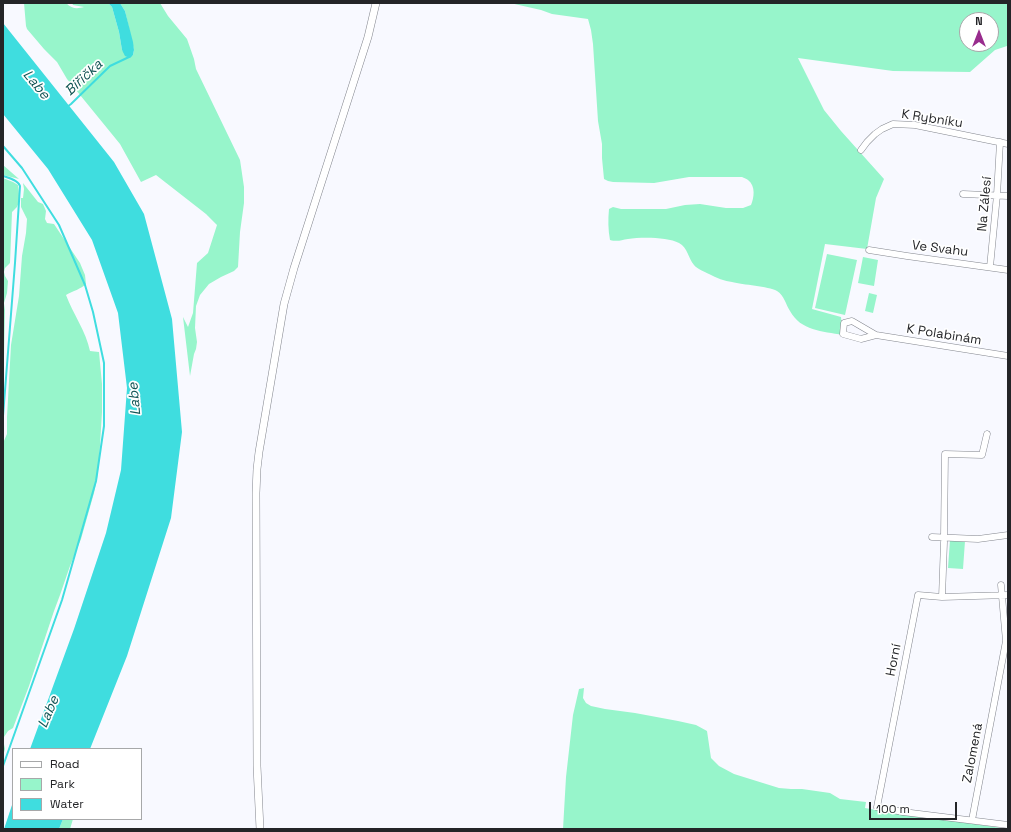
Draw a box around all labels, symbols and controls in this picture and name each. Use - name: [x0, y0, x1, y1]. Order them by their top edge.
- north arrow: [959, 12, 999, 52]
- text: N: [975, 14, 983, 28]
- water label: Biřička: [62, 56, 106, 100]
- water label: Labe: [19, 67, 53, 103]
- street label: K Rybníku: [900, 106, 964, 132]
- street label: Na Zálesí: [975, 176, 995, 232]
- street label: Ve Svahu: [911, 238, 969, 260]
- street label: K Polabinám: [905, 321, 983, 349]
- water label: Labe: [125, 382, 145, 416]
- street label: Horní: [883, 643, 905, 677]
- water label: Labe: [35, 694, 63, 730]
- street label: Zalomená: [960, 722, 986, 784]
- legend: [12, 748, 142, 820]
- text: Road: [50, 756, 79, 772]
- text: Park: [50, 776, 75, 792]
- scale bar: [871, 794, 959, 820]
- text: Water: [50, 796, 84, 812]
- text: 100 m: [876, 801, 910, 817]

